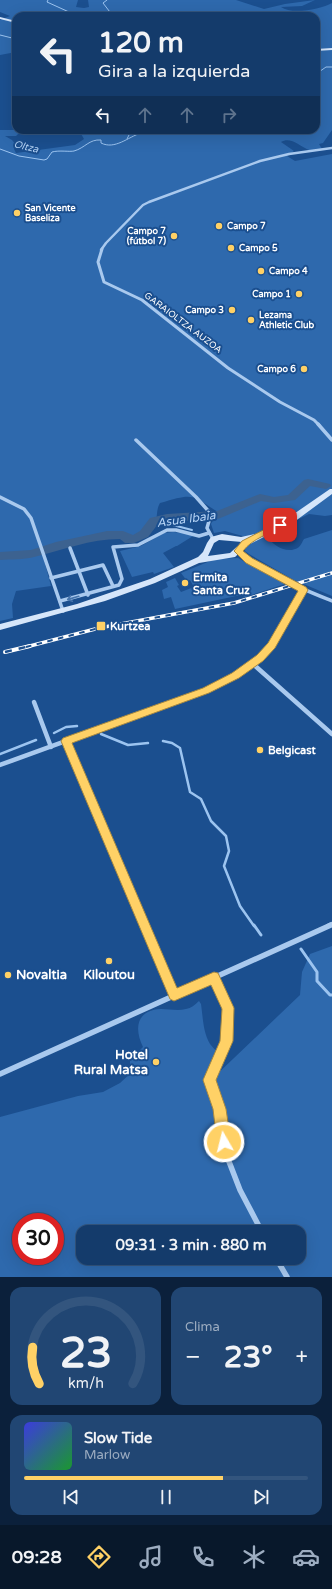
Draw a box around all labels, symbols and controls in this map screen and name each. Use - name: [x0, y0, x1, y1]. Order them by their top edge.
- text: 120 m: [98, 26, 184, 60]
- icon: left: [32, 28, 84, 80]
- text: Gira a la izquierda: [98, 60, 250, 82]
- icon: left: [92, 104, 114, 126]
- icon: ahead: [134, 104, 156, 126]
- icon: ahead: [176, 104, 198, 126]
- icon: right: [218, 104, 240, 126]
- water label: Oltza: [12, 138, 40, 156]
- place label: San Vicente Baseliza: [25, 203, 76, 224]
- marker: San Vicente Baseliza: [12, 208, 22, 218]
- marker: Campo 7: [214, 221, 224, 231]
- place label: Campo 7: [227, 221, 266, 232]
- place label: Campo 7 (fútbol 7): [127, 226, 166, 247]
- marker: Campo 7 (fútbol 7): [169, 231, 179, 241]
- marker: Campo 5: [226, 243, 236, 253]
- place label: Campo 5: [239, 243, 278, 254]
- marker: Campo 4: [256, 266, 266, 276]
- place label: Campo 4: [269, 266, 308, 277]
- place label: Campo 1: [252, 289, 291, 300]
- marker: Campo 1: [294, 289, 304, 299]
- street label: GARAIOLTZA AUZOA: [142, 290, 224, 356]
- place label: Campo 3: [185, 305, 224, 316]
- marker: Campo 3: [227, 305, 237, 315]
- place label: Lezama Athletic Club: [259, 310, 315, 331]
- marker: Lezama Athletic Club: [246, 315, 256, 325]
- place label: Campo 6: [257, 364, 296, 375]
- marker: Campo 6: [299, 364, 309, 374]
- water label: Asua Ibaia: [156, 508, 217, 530]
- pin: [263, 508, 297, 542]
- icon: arrive: [269, 514, 291, 536]
- place label: Ermita Santa Cruz: [193, 571, 250, 597]
- marker: Ermita Santa Cruz: [180, 578, 190, 588]
- one-way arrow: [67, 595, 80, 602]
- marker: Kurtzea: [95, 620, 107, 632]
- place label: Kurtzea: [110, 620, 150, 633]
- place label: Belgicast: [268, 744, 316, 758]
- marker: Belgicast: [255, 745, 265, 755]
- marker: Kiloutou: [104, 956, 114, 966]
- place label: Novaltia: [16, 967, 67, 983]
- place label: Kiloutou: [83, 967, 135, 983]
- marker: Novaltia: [3, 970, 13, 980]
- place label: Hotel Rural Matsa: [74, 1047, 148, 1078]
- marker: Hotel Rural Matsa: [151, 1057, 161, 1067]
- position arrow: [203, 1121, 245, 1163]
- speed limit sign: 30: [12, 1213, 64, 1265]
- text: 09:31 · 3 min · 880 m: [116, 1236, 266, 1254]
- text: Clima: [185, 1319, 220, 1335]
- text: 23: [59, 1329, 112, 1379]
- text: 23°: [224, 1339, 273, 1376]
- text: −: [185, 1344, 201, 1370]
- text: +: [296, 1344, 308, 1370]
- text: km/h: [68, 1375, 103, 1392]
- text: Slow Tide: [84, 1429, 152, 1447]
- text: Marlow: [84, 1447, 130, 1463]
- icon: previous: [60, 1486, 82, 1508]
- icon: pause: [155, 1486, 177, 1508]
- icon: next: [250, 1486, 272, 1508]
- icon: directions: [85, 1543, 113, 1571]
- icon: music: [137, 1543, 165, 1571]
- icon: phone: [189, 1543, 217, 1571]
- icon: climate: [240, 1543, 268, 1571]
- icon: car: [292, 1543, 320, 1571]
- text: 09:28: [12, 1546, 62, 1568]

